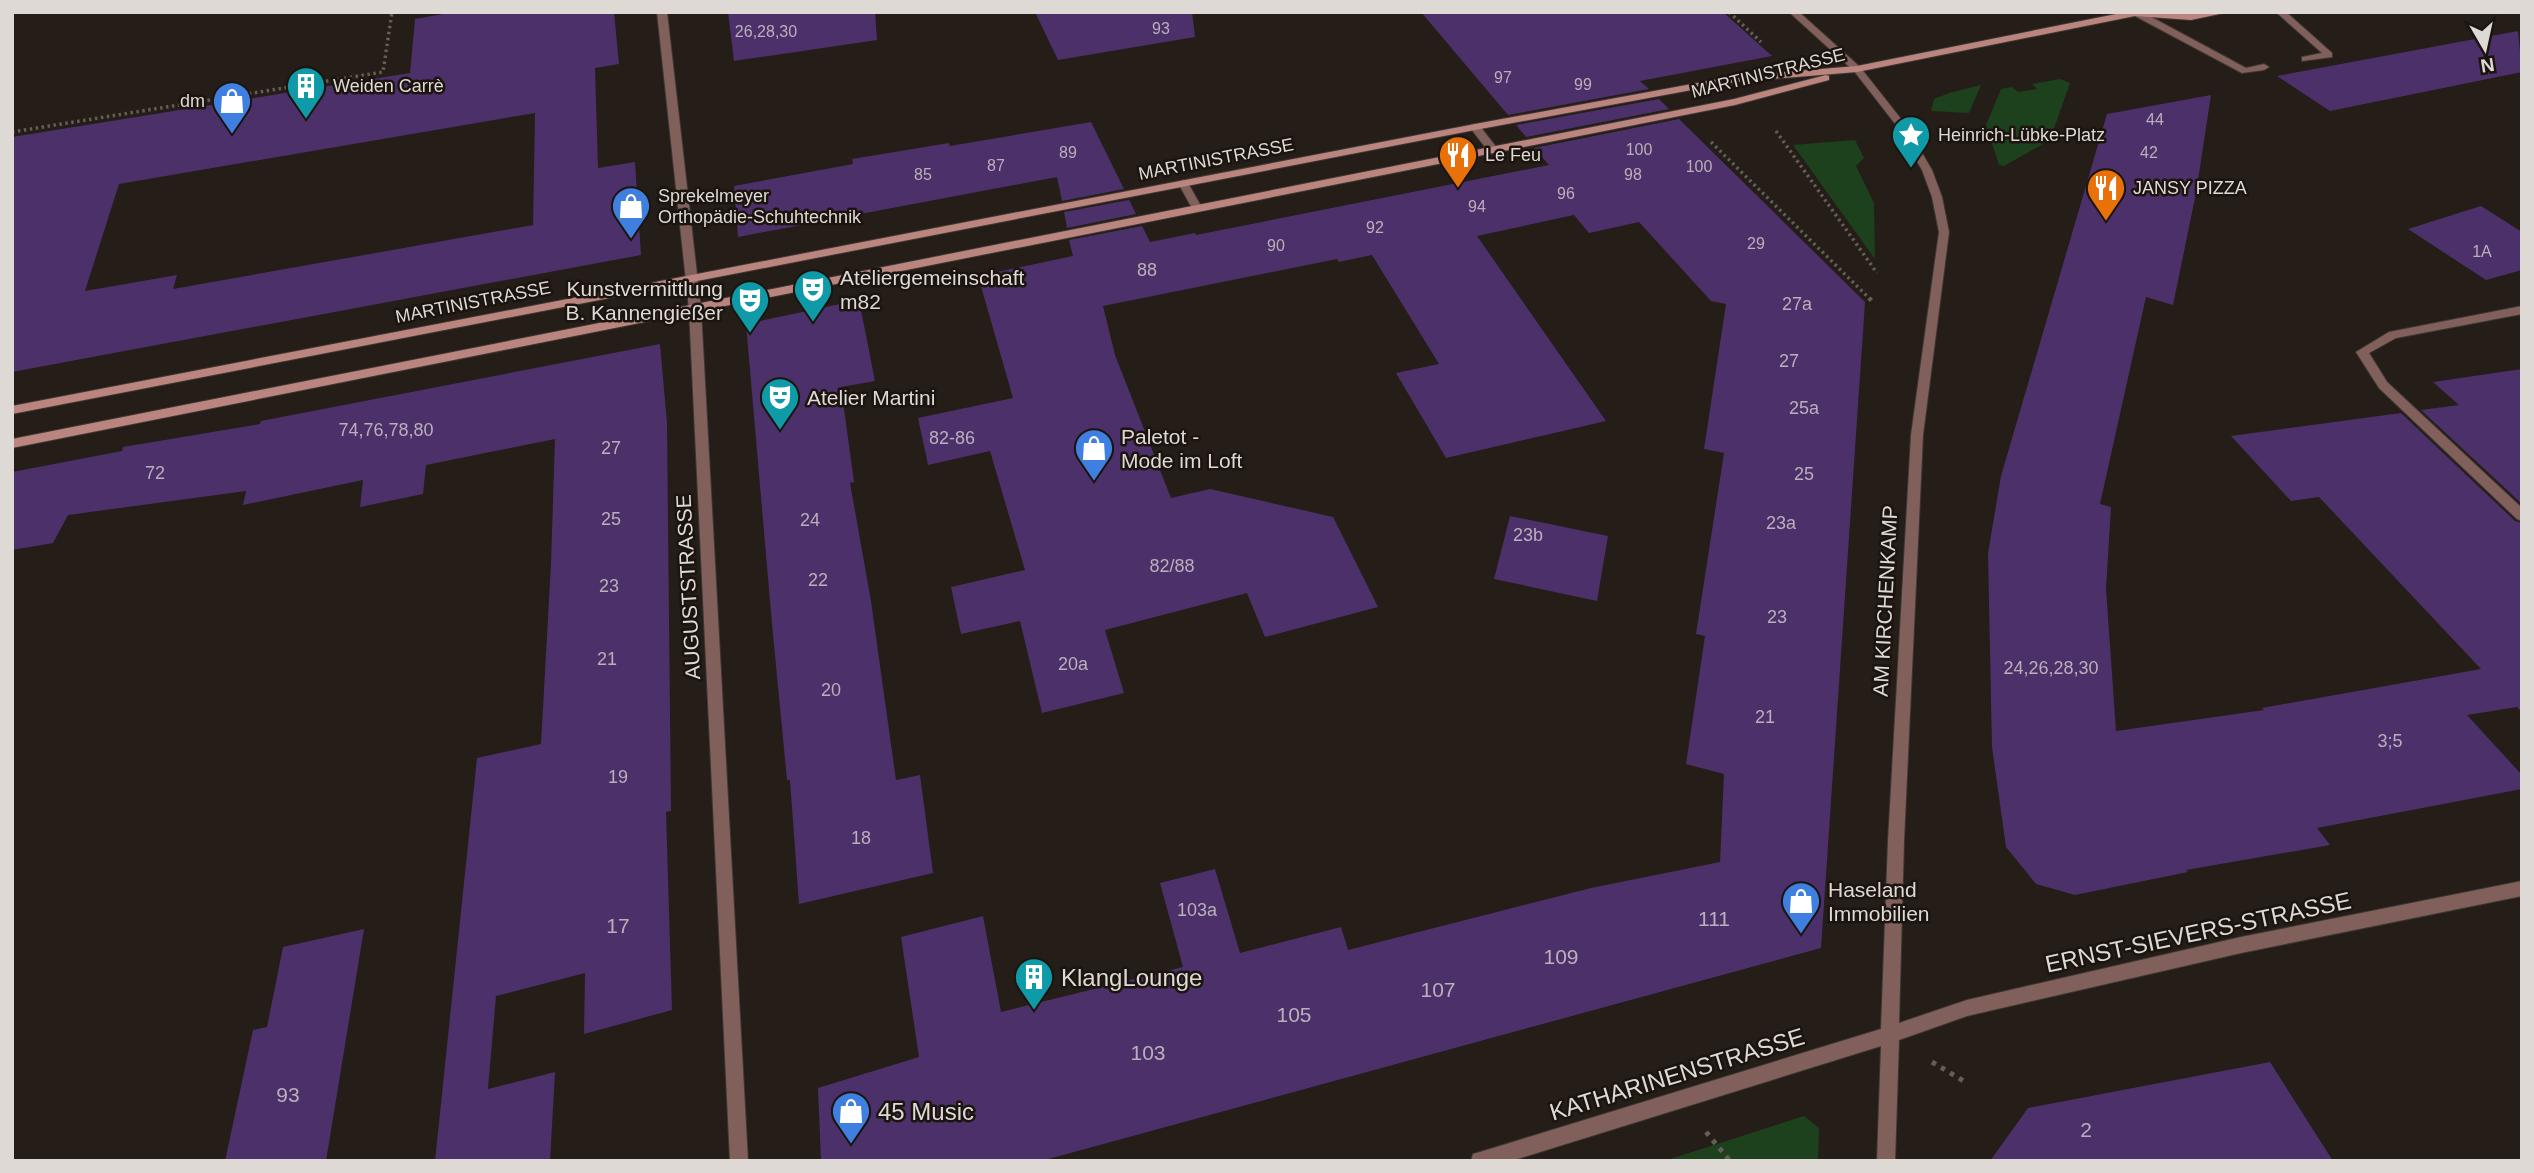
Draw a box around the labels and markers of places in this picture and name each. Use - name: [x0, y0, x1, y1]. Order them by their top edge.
- building icon: Weiden Carrè: [285, 65, 327, 120]
- place label: Weiden Carrè: [333, 76, 444, 96]
- shop icon: dm: [211, 80, 253, 135]
- place label: dm: [180, 91, 205, 111]
- place icon: Heinrich-Lübke-Platz: [1890, 114, 1932, 169]
- place label: Heinrich-Lübke-Platz: [1938, 125, 2105, 145]
- restaurant icon: Le Feu: [1437, 134, 1479, 189]
- place label: Le Feu: [1485, 145, 1541, 165]
- restaurant icon: JANSY PIZZA: [2085, 167, 2127, 222]
- place label: JANSY PIZZA: [2133, 178, 2247, 198]
- shop icon: Sprekelmeyer Orthopädie-Schuhtechnik: [610, 185, 652, 240]
- place label: Sprekelmeyer Orthopädie-Schuhtechnik: [658, 186, 862, 227]
- place label: Ateliergemeinschaft m82: [840, 266, 1025, 313]
- theatre icon: Ateliergemeinschaft m82: [792, 268, 834, 323]
- place label: Kunstvermittlung B. Kannengießer: [565, 277, 723, 324]
- theatre icon: Kunstvermittlung B. Kannengießer: [729, 279, 771, 334]
- theatre icon: Atelier Martini: [759, 376, 801, 431]
- place label: Atelier Martini: [807, 386, 935, 409]
- place label: Paletot - Mode im Loft: [1121, 425, 1243, 472]
- shop icon: Paletot - Mode im Loft: [1073, 427, 1115, 482]
- place label: Haseland Immobilien: [1828, 878, 1930, 925]
- shop icon: Haseland Immobilien: [1780, 880, 1822, 935]
- building icon: KlangLounge: [1013, 956, 1055, 1011]
- place label: KlangLounge: [1061, 964, 1202, 991]
- shop icon: 45 Music: [830, 1090, 872, 1145]
- place label: 45 Music: [878, 1098, 974, 1125]

